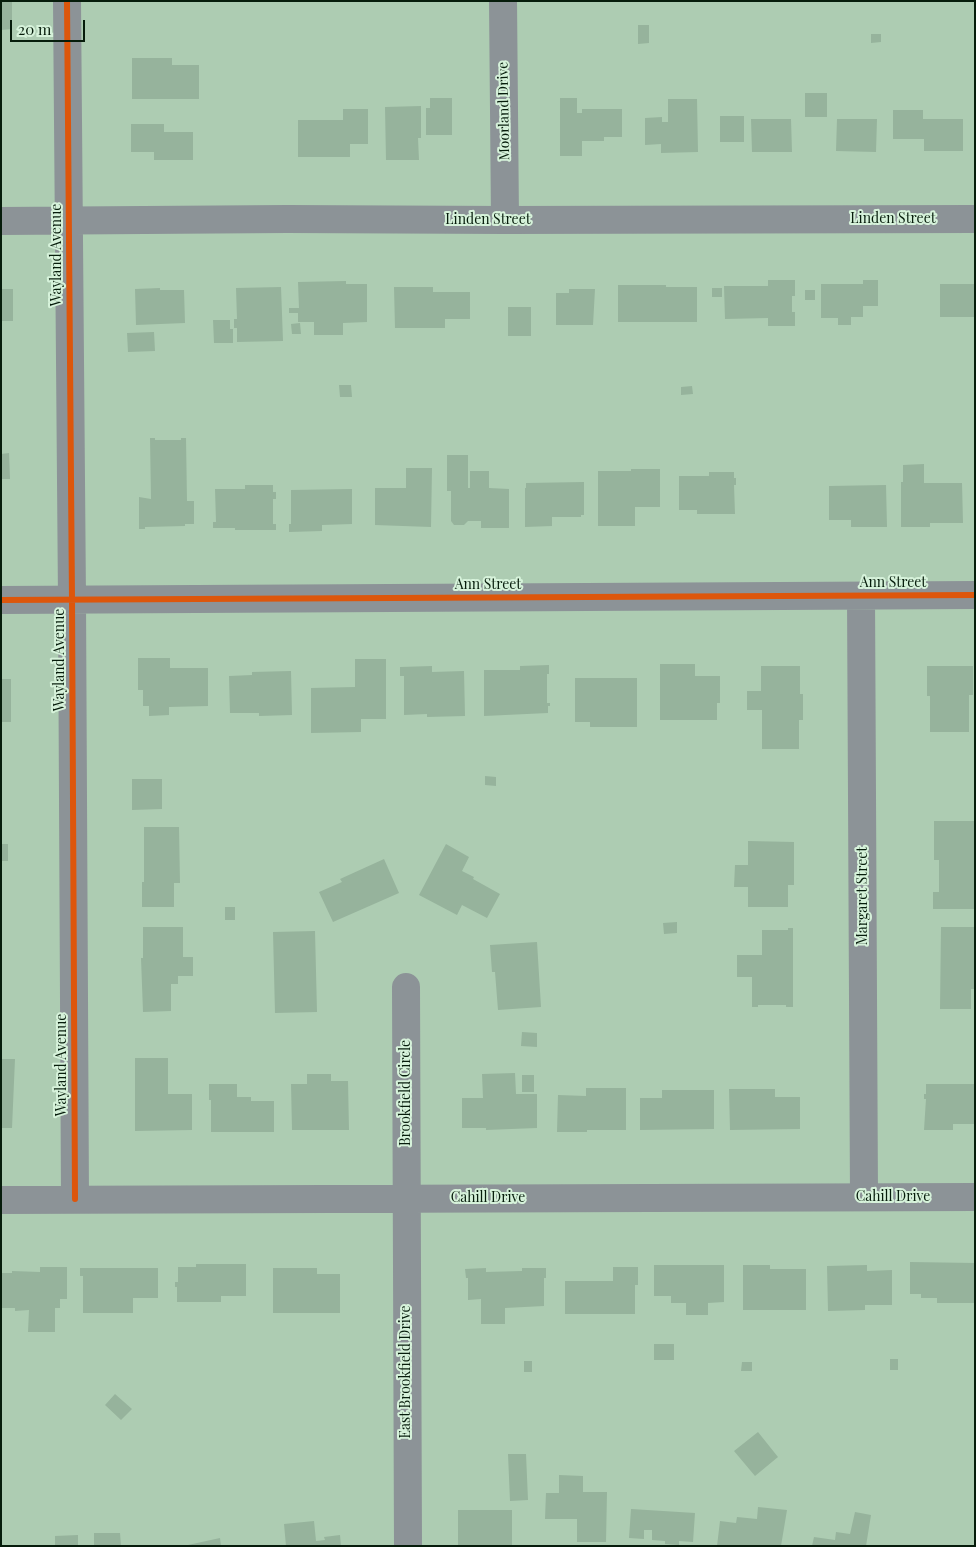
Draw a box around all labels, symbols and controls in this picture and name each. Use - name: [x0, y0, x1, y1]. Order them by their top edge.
- scale bar: [12, 10, 88, 42]
- text: 20 m: [18, 19, 51, 39]
- street label: Moorland Drive: [495, 62, 513, 160]
- street label: Wayland Avenue: [49, 204, 65, 306]
- street label: Linden Street: [850, 211, 936, 227]
- street label: Linden Street: [445, 212, 531, 228]
- street label: Ann Street: [860, 575, 926, 591]
- street label: Ann Street: [455, 577, 521, 593]
- street label: Wayland Avenue: [52, 609, 68, 711]
- street label: Margaret Street: [855, 847, 871, 945]
- street label: Wayland Avenue: [54, 1014, 70, 1116]
- street label: Brookfield Circle: [398, 1040, 414, 1146]
- street label: Cahill Drive: [856, 1189, 930, 1205]
- street label: Cahill Drive: [451, 1190, 525, 1206]
- street label: East Brookfield Drive: [398, 1305, 414, 1439]

